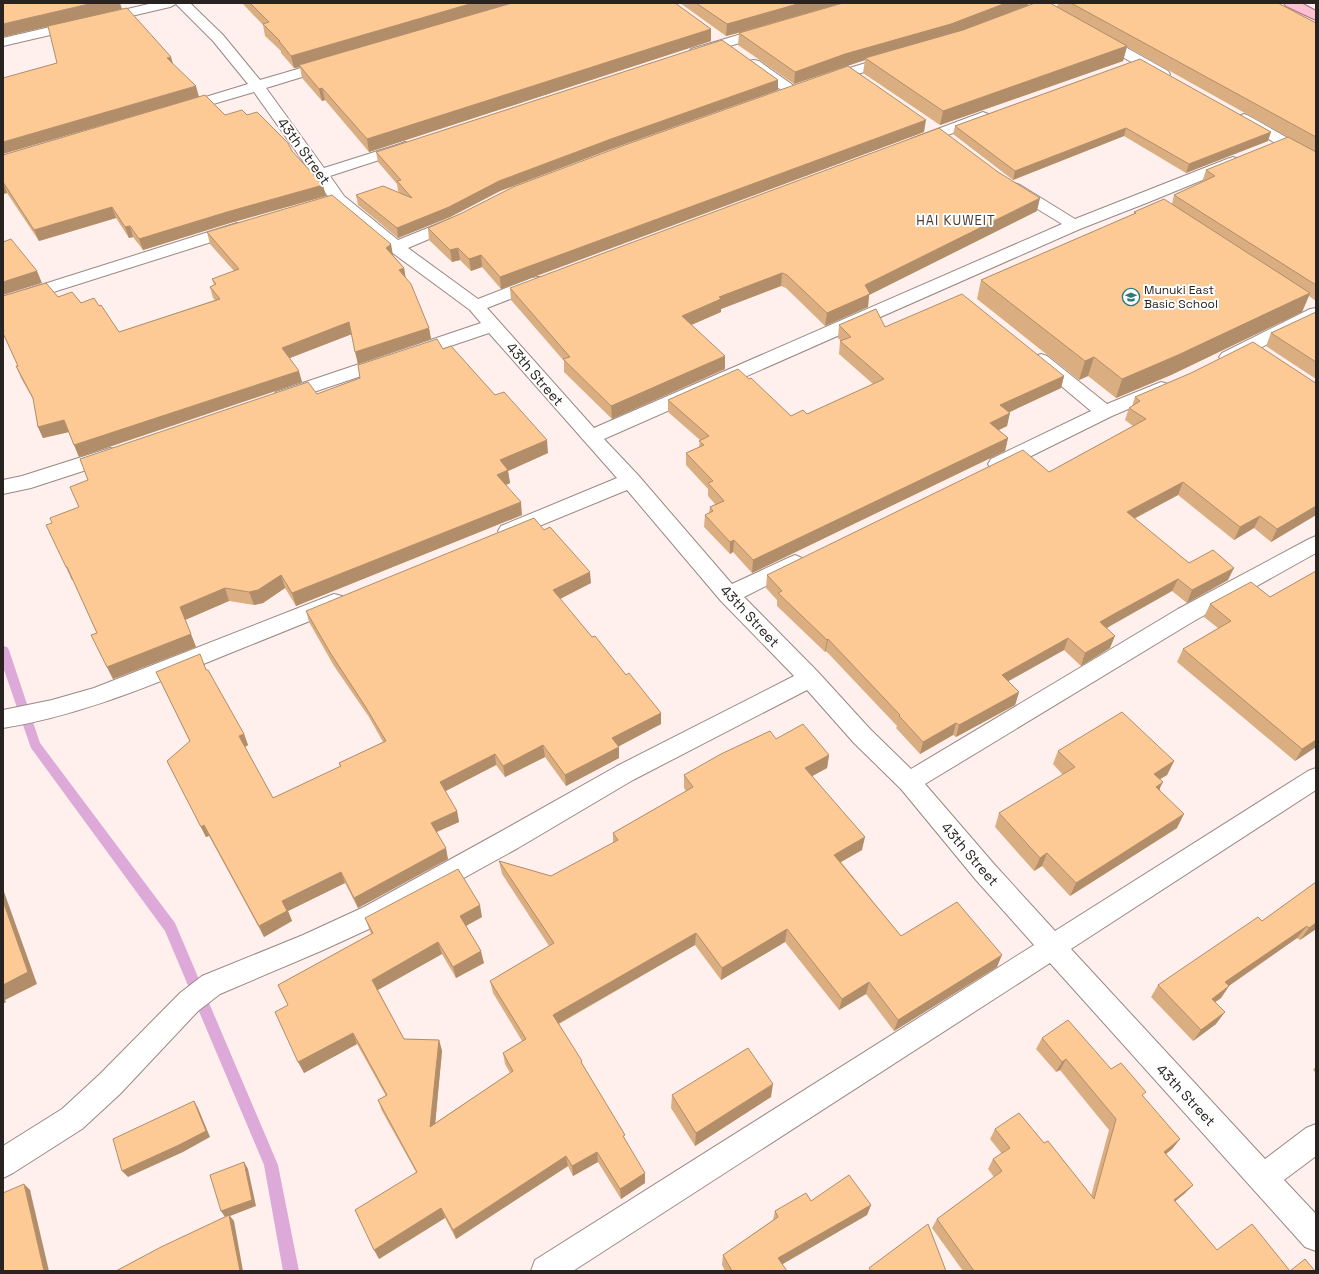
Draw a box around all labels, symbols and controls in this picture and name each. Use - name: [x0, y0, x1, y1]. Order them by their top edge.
- street label: 43th Street: [274, 114, 334, 188]
- district label: HAI KUWEIT: [916, 212, 996, 229]
- place label: Munuki East Basic School: [1144, 282, 1218, 312]
- school or university icon: Munuki East Basic School: [1121, 287, 1141, 307]
- street label: 43th Street: [502, 338, 568, 410]
- street label: 43th Street: [717, 581, 783, 651]
- street label: 43th Street: [937, 818, 1003, 890]
- street label: 43th Street: [1153, 1060, 1219, 1130]

